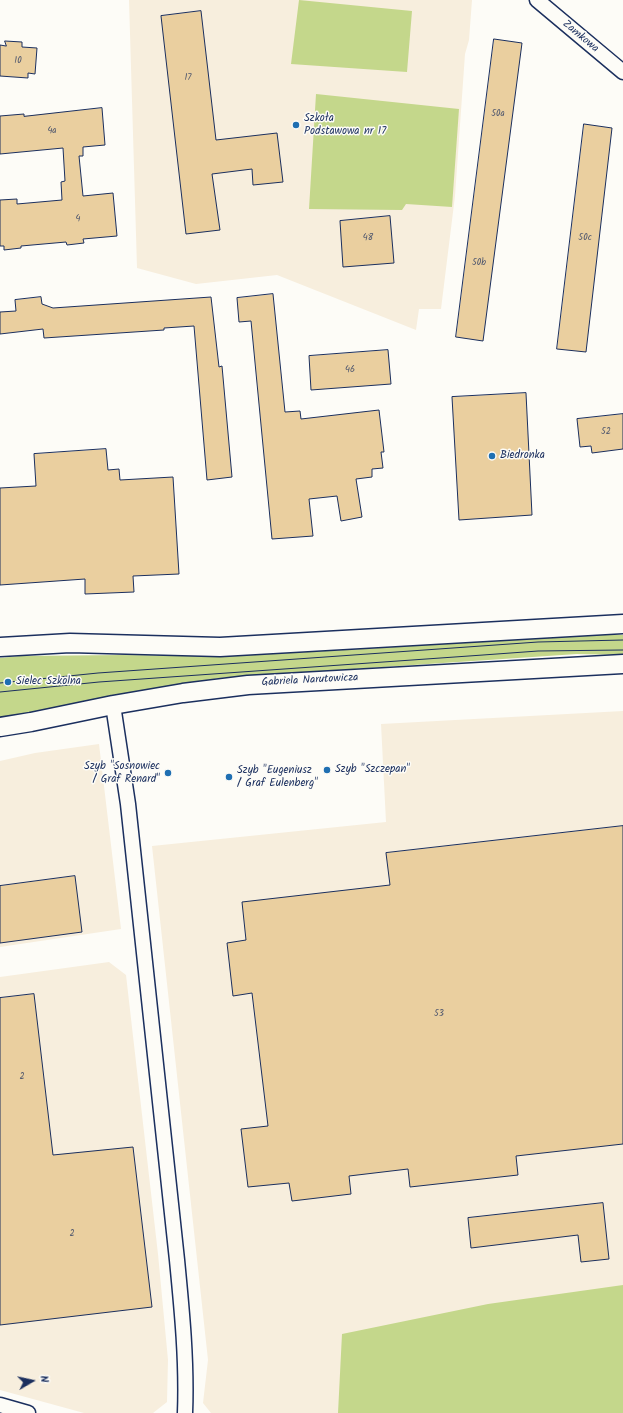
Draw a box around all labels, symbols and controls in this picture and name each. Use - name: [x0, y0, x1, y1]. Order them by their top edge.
- street label: Zamkowa: [559, 18, 601, 56]
- house number: 10: [14, 56, 22, 66]
- house number: 17: [185, 73, 191, 83]
- house number: 50a: [491, 109, 505, 119]
- place label: Szkoła Podstawowa nr 17: [304, 112, 386, 138]
- marker: Szkoła Podstawowa nr 17: [291, 120, 301, 130]
- house number: 4a: [47, 126, 57, 136]
- house number: 4: [76, 214, 80, 224]
- house number: 48: [363, 233, 373, 243]
- house number: 50c: [578, 233, 592, 243]
- house number: 50b: [472, 258, 486, 268]
- house number: 46: [345, 365, 355, 375]
- house number: 52: [601, 427, 611, 437]
- place label: Biedronka: [500, 449, 545, 463]
- marker: Biedronka: [487, 451, 497, 461]
- street label: Gabriela Narutowicza: [261, 672, 359, 690]
- place label: Sielec Szkolna: [16, 675, 81, 689]
- marker: Sielec Szkolna: [3, 677, 13, 687]
- place label: Szyb "Sosnowiec / Graf Renard": [84, 760, 160, 786]
- place label: Szyb "Szczepan": [335, 763, 410, 777]
- place label: Szyb "Eugeniusz / Graf Eulenberg": [237, 764, 318, 790]
- marker: Szyb "Szczepan": [322, 765, 332, 775]
- marker: Szyb "Sosnowiec / Graf Renard": [163, 768, 173, 778]
- marker: Szyb "Eugeniusz / Graf Eulenberg": [224, 772, 234, 782]
- house number: 53: [434, 1009, 444, 1019]
- house number: 2: [19, 1072, 25, 1082]
- house number: 2: [69, 1229, 75, 1239]
- north arrow: [12, 1361, 52, 1401]
- text: N: [34, 1374, 53, 1384]

